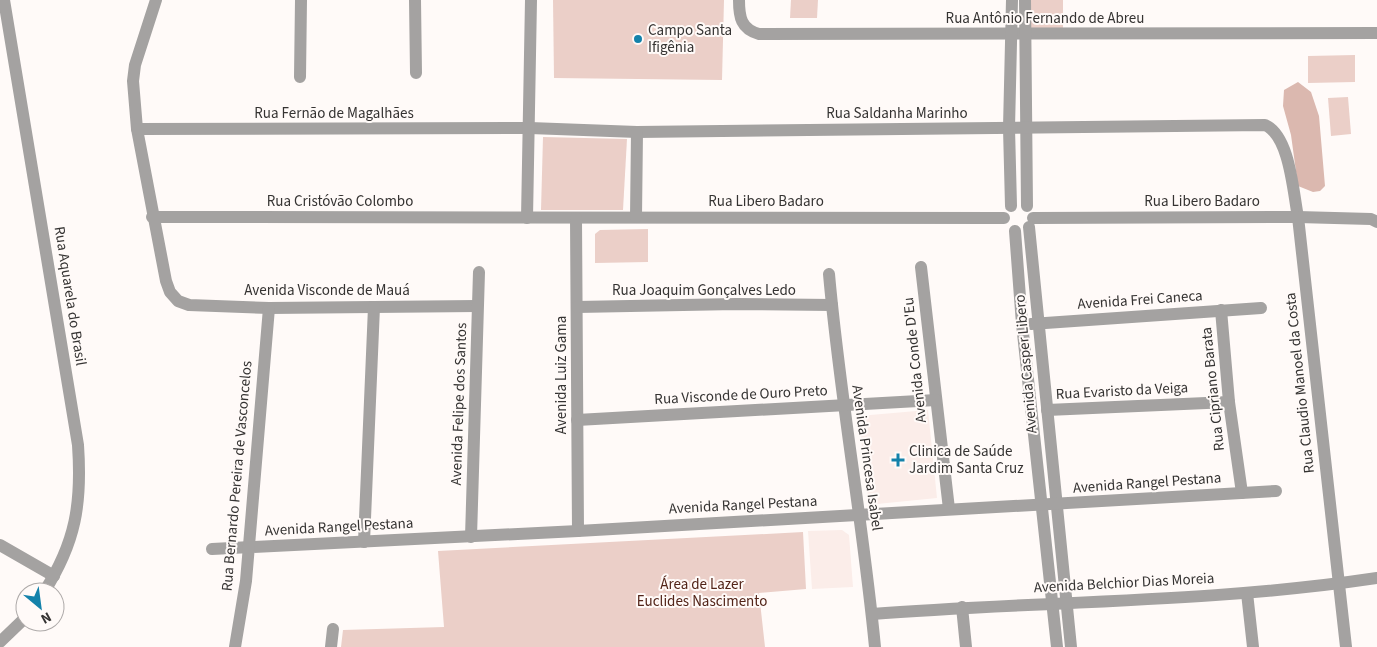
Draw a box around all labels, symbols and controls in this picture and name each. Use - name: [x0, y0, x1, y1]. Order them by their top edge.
- street label: Rua Antônio Fernando de Abreu: [946, 8, 1144, 29]
- place label: Campo Santa Ifigênia: [648, 20, 732, 58]
- marker: Campo Santa Ifigênia: [632, 33, 644, 45]
- street label: Rua Fernão de Magalhães: [254, 103, 414, 124]
- street label: Rua Saldanha Marinho: [826, 103, 968, 124]
- street label: Rua Cristóvão Colombo: [267, 191, 413, 212]
- street label: Rua Libero Badaro: [708, 191, 824, 212]
- street label: Rua Libero Badaro: [1144, 191, 1260, 212]
- street label: Rua Aquarela do Brasil: [49, 225, 91, 367]
- street label: Avenida Visconde de Mauá: [244, 280, 410, 301]
- street label: Rua Joaquim Gonçalves Ledo: [612, 280, 796, 301]
- street label: Avenida Frei Caneca: [1077, 285, 1203, 315]
- street label: Rua Claudio Manoel da Costa: [1280, 292, 1320, 474]
- street label: Avenida Casper Libero: [1009, 294, 1043, 434]
- street label: Avenida Conde D'Eu: [898, 296, 932, 424]
- street label: Avenida Luiz Gama: [551, 316, 572, 434]
- street label: Avenida Felipe dos Santos: [446, 322, 472, 486]
- street label: Rua Cipriano Barata: [1196, 326, 1230, 452]
- street label: Rua Bernardo Pereira de Vasconcelos: [216, 360, 258, 592]
- street label: Rua Evaristo da Veiga: [1055, 377, 1189, 405]
- street label: Rua Visconde de Ouro Preto: [654, 380, 828, 410]
- street label: Avenida Princesa Isabel: [846, 384, 888, 532]
- place label: Clinica de Saúde Jardim Santa Cruz: [909, 441, 1024, 479]
- marker: Clinica de Saúde Jardim Santa Cruz: [891, 453, 905, 467]
- street label: Avenida Rangel Pestana: [1072, 467, 1222, 499]
- street label: Avenida Rangel Pestana: [668, 491, 818, 519]
- street label: Avenida Rangel Pestana: [264, 513, 414, 541]
- street label: Avenida Belchior Dias Moreia: [1033, 568, 1215, 598]
- park label: Área de Lazer Euclides Nascimento: [637, 574, 767, 612]
- north arrow: [15, 582, 65, 632]
- text: N: [37, 606, 55, 628]

